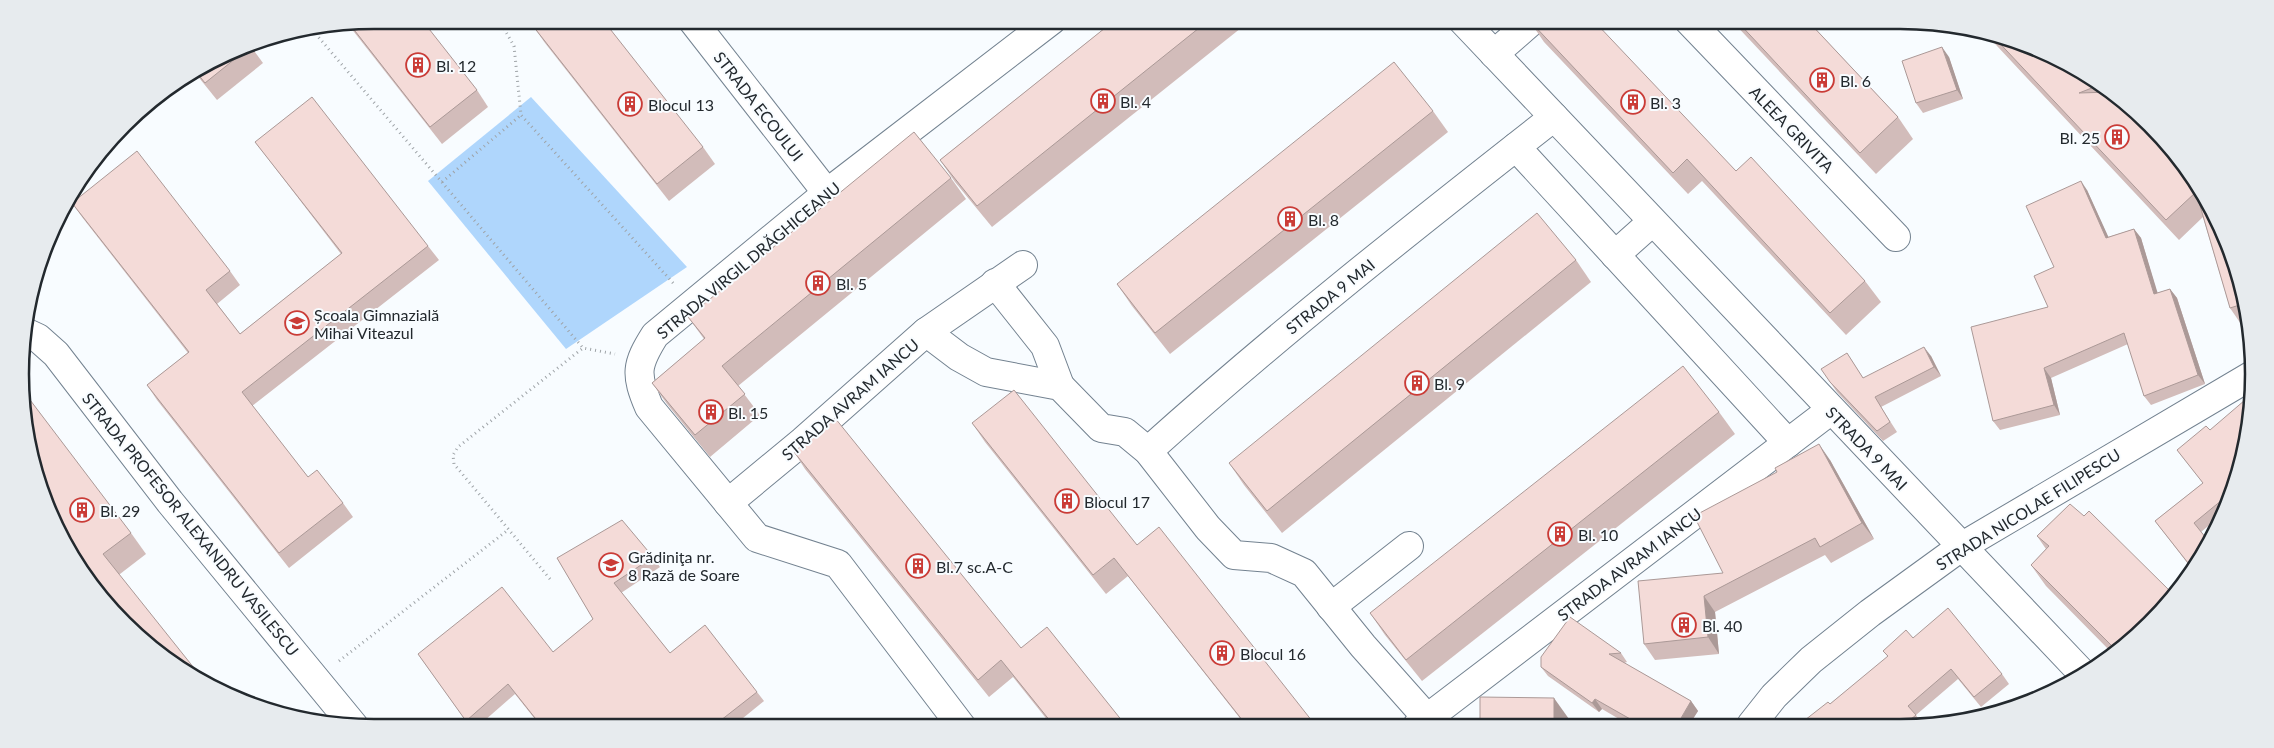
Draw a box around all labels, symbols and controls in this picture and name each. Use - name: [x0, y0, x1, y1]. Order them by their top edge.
- street label: STRADA ECOULUI: [710, 48, 808, 164]
- building icon: Bl. 12: [405, 52, 431, 78]
- place label: Bl. 12: [436, 56, 476, 75]
- building icon: Bl. 6: [1809, 67, 1835, 93]
- place label: Bl. 6: [1840, 71, 1871, 90]
- street label: ALEEA GRIVITA: [1746, 82, 1838, 176]
- building icon: Bl. 4: [1090, 88, 1116, 114]
- building icon: Bl. 3: [1620, 89, 1646, 115]
- building icon: Blocul 13: [617, 91, 643, 117]
- place label: Bl. 4: [1120, 92, 1151, 111]
- place label: Bl. 3: [1650, 93, 1681, 112]
- place label: Blocul 13: [648, 95, 714, 114]
- building icon: Bl. 25: [2104, 124, 2130, 150]
- place label: Bl. 25: [2060, 128, 2100, 147]
- street label: STRADA VIRGIL DRĂGHICEANU: [652, 178, 844, 342]
- building icon: Bl. 8: [1277, 206, 1303, 232]
- place label: Bl. 8: [1308, 210, 1339, 229]
- street label: STRADA 9 MAI: [1282, 254, 1378, 338]
- building icon: Bl. 5: [805, 270, 831, 296]
- place label: Bl. 5: [836, 274, 867, 293]
- place label: Școala Gimnazială Mihai Viteazul: [314, 305, 439, 342]
- school or university icon: Școala Gimnazială Mihai Viteazul: [284, 310, 310, 336]
- street label: STRADA AVRAM IANCU: [778, 334, 922, 464]
- building icon: Bl. 9: [1404, 370, 1430, 396]
- place label: Bl. 9: [1434, 374, 1465, 393]
- street label: STRADA PROFESOR ALEXANDRU VASILESCU: [79, 389, 303, 659]
- building icon: Bl. 15: [698, 399, 724, 425]
- street label: STRADA 9 MAI: [1822, 402, 1912, 494]
- place label: Bl. 15: [728, 403, 768, 422]
- street label: STRADA NICOLAE FILIPESCU: [1932, 444, 2124, 574]
- building icon: Blocul 17: [1054, 488, 1080, 514]
- place label: Blocul 17: [1084, 492, 1150, 511]
- building icon: Bl. 29: [69, 497, 95, 523]
- place label: Bl. 29: [100, 501, 140, 520]
- street label: STRADA AVRAM IANCU: [1553, 504, 1705, 624]
- building icon: Bl. 10: [1547, 521, 1573, 547]
- place label: Bl. 10: [1578, 525, 1618, 544]
- place label: Grădiniţa nr. 8 Rază de Soare: [628, 547, 740, 584]
- school or university icon: Grădiniţa nr. 8 Rază de Soare: [598, 552, 624, 578]
- building icon: Bl.7 sc.A-C: [905, 553, 931, 579]
- place label: Bl.7 sc.A-C: [936, 557, 1013, 576]
- building icon: Bl. 40: [1671, 612, 1697, 638]
- place label: Bl. 40: [1702, 616, 1742, 635]
- building icon: Blocul 16: [1209, 640, 1235, 666]
- place label: Blocul 16: [1240, 644, 1306, 663]

